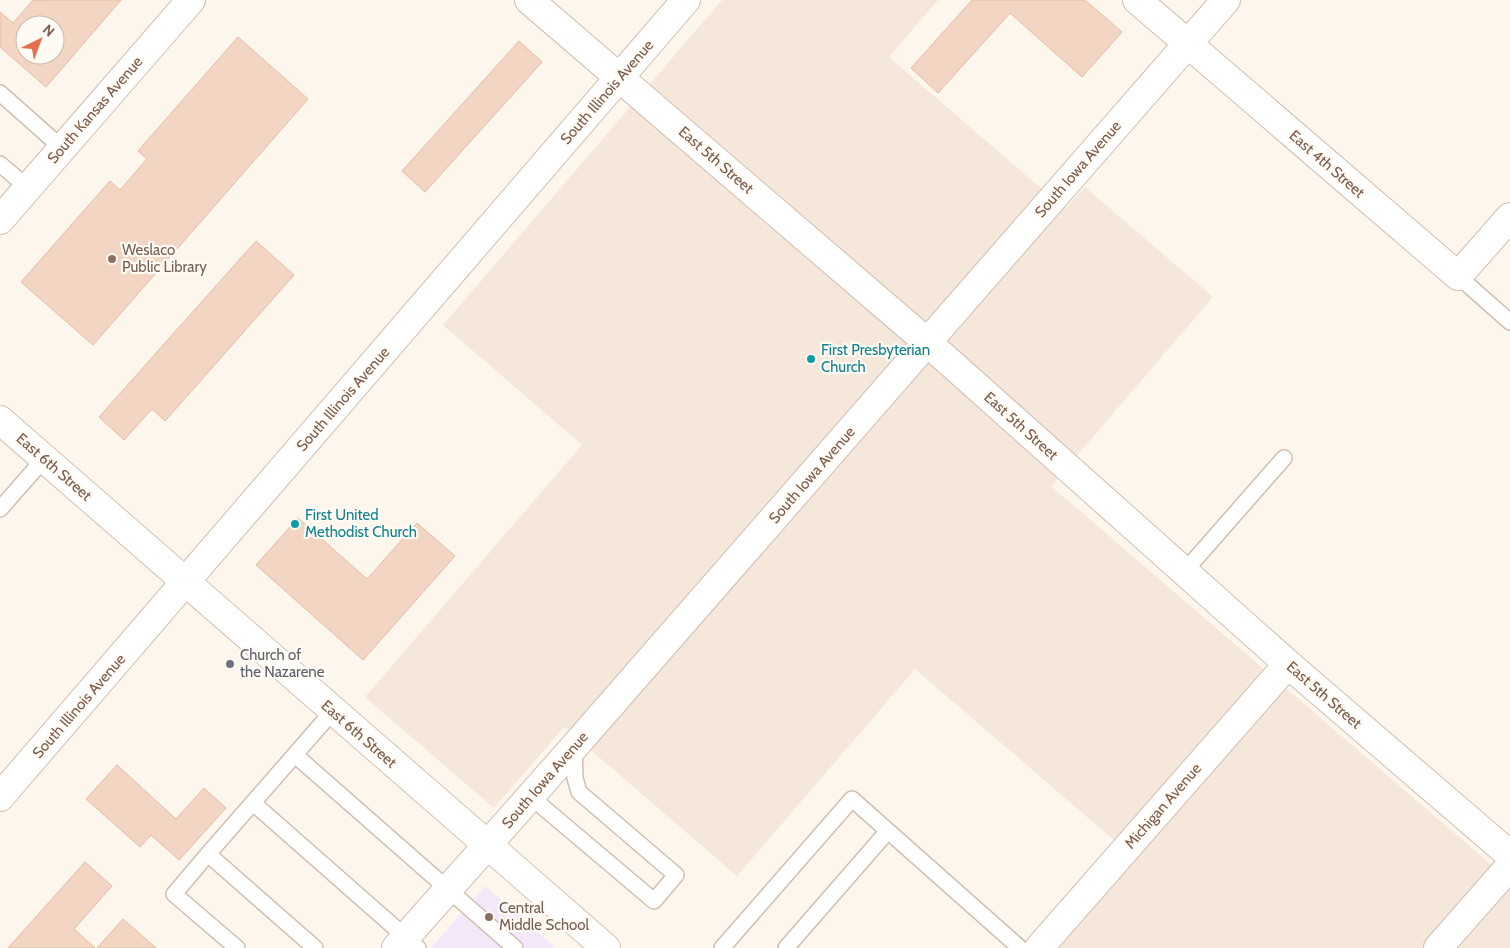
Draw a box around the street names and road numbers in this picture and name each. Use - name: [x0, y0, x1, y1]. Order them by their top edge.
- street label: South Illinois Avenue: [557, 36, 657, 148]
- street label: South Kansas Avenue: [44, 53, 147, 167]
- street label: South Iowa Avenue: [1031, 117, 1125, 221]
- street label: East 5th Street: [675, 123, 757, 197]
- street label: East 4th Street: [1286, 126, 1368, 202]
- street label: South Illinois Avenue: [293, 343, 393, 455]
- street label: East 5th Street: [980, 388, 1062, 464]
- street label: South Iowa Avenue: [765, 423, 859, 527]
- street label: East 6th Street: [13, 429, 95, 505]
- street label: South Illinois Avenue: [29, 650, 129, 762]
- street label: East 5th Street: [1283, 658, 1365, 732]
- street label: East 6th Street: [318, 696, 400, 772]
- street label: South Iowa Avenue: [498, 728, 592, 832]
- street label: Michigan Avenue: [1121, 759, 1205, 852]

